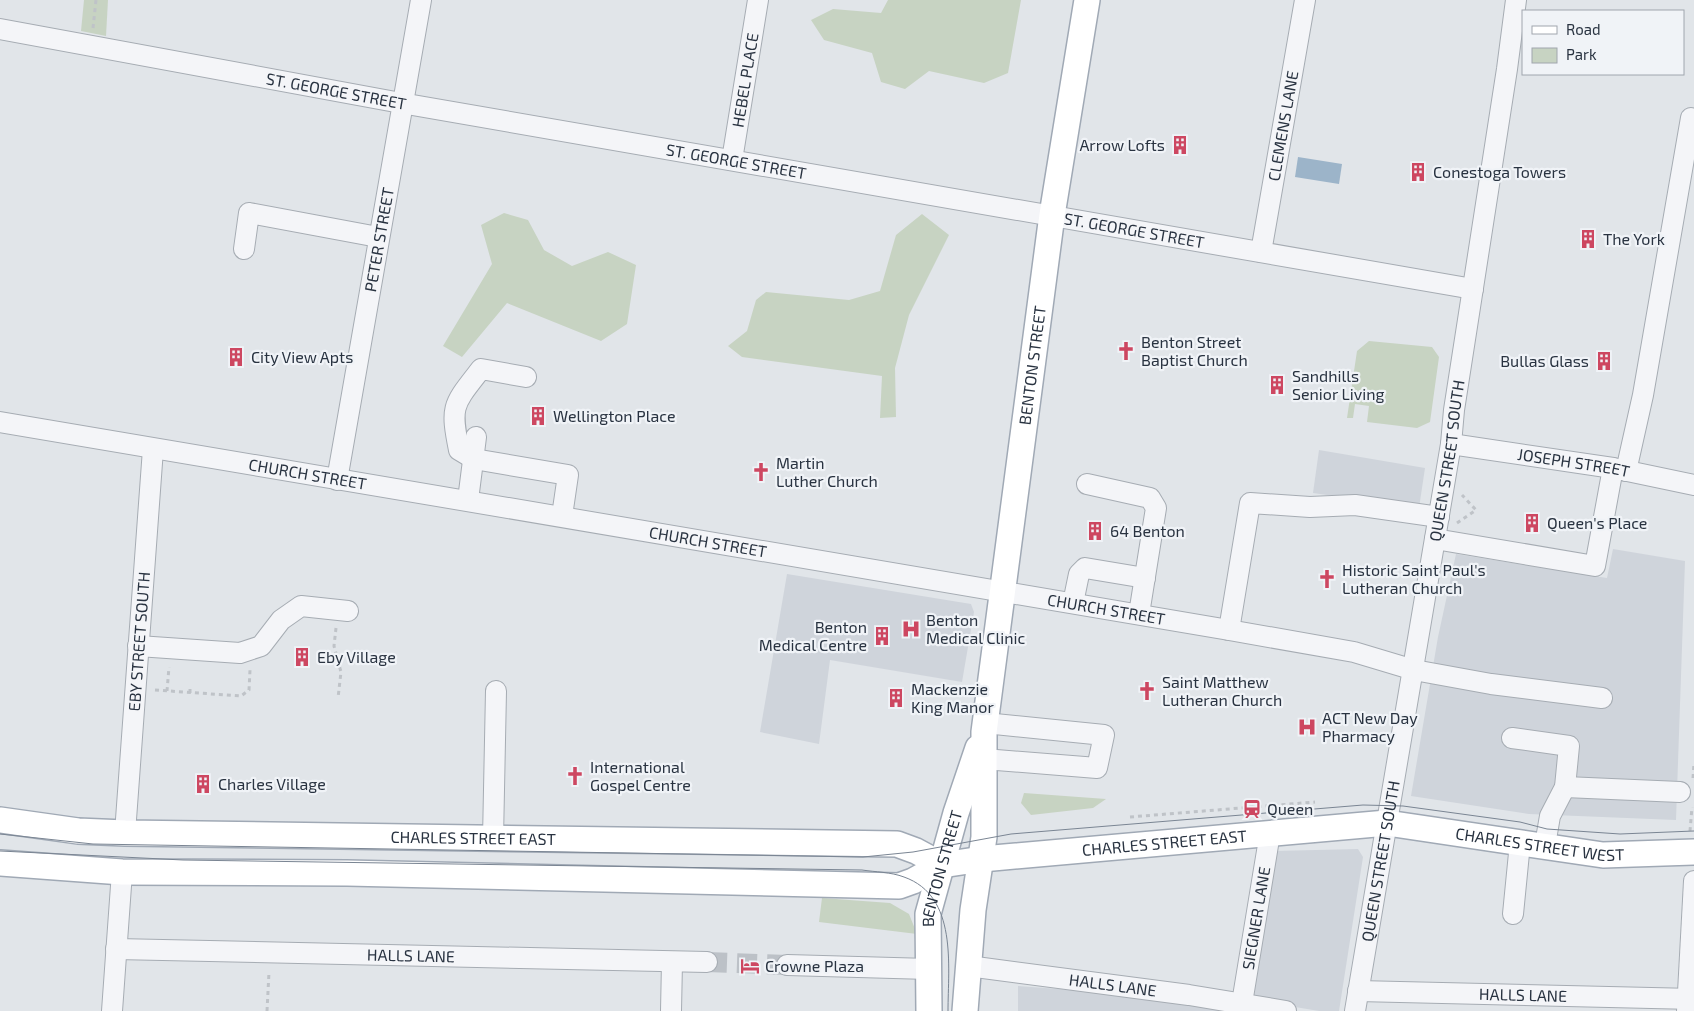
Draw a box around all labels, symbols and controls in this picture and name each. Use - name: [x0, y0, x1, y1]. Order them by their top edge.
- legend: [1522, 10, 1684, 75]
- text: Road: [1566, 20, 1601, 38]
- street label: HEBEL PLACE: [727, 31, 762, 129]
- text: Park: [1566, 45, 1597, 63]
- street label: ST. GEORGE STREET: [265, 68, 408, 113]
- street label: CLEMENS LANE: [1264, 69, 1301, 182]
- building icon: Arrow Lofts: [1169, 134, 1191, 156]
- place label: Arrow Lofts: [1079, 135, 1165, 154]
- street label: ST. GEORGE STREET: [665, 139, 808, 182]
- building icon: Conestoga Towers: [1407, 161, 1429, 183]
- place label: Conestoga Towers: [1433, 162, 1566, 181]
- street label: PETER STREET: [360, 186, 397, 293]
- street label: ST. GEORGE STREET: [1063, 208, 1206, 251]
- building icon: The York: [1577, 228, 1599, 250]
- place label: The York: [1603, 229, 1665, 248]
- street label: BENTON STREET: [1014, 304, 1049, 426]
- place label: Benton Street Baptist Church: [1141, 332, 1248, 369]
- church icon: Benton Street Baptist Church: [1115, 340, 1137, 362]
- building icon: City View Apts: [225, 346, 247, 368]
- place label: City View Apts: [251, 347, 353, 366]
- building icon: Bullas Glass: [1593, 350, 1615, 372]
- place label: Bullas Glass: [1500, 351, 1589, 370]
- place label: Sandhills Senior Living: [1292, 366, 1385, 403]
- building icon: Sandhills Senior Living: [1266, 374, 1288, 396]
- street label: QUEEN STREET SOUTH: [1425, 378, 1468, 543]
- building icon: Wellington Place: [527, 405, 549, 427]
- place label: Wellington Place: [553, 406, 675, 425]
- street label: JOSEPH STREET: [1516, 444, 1632, 480]
- place label: Martin Luther Church: [776, 453, 878, 490]
- street label: CHURCH STREET: [247, 454, 368, 493]
- church icon: Martin Luther Church: [750, 461, 772, 483]
- building icon: Queen's Place: [1521, 512, 1543, 534]
- place label: Queen's Place: [1547, 513, 1647, 533]
- building icon: 64 Benton: [1084, 520, 1106, 542]
- place label: 64 Benton: [1110, 521, 1185, 540]
- street label: CHURCH STREET: [648, 522, 768, 561]
- place label: Historic Saint Paul's Lutheran Church: [1342, 560, 1486, 597]
- church icon: Historic Saint Paul's Lutheran Church: [1316, 568, 1338, 590]
- street label: EBY STREET SOUTH: [124, 571, 153, 712]
- street label: CHURCH STREET: [1046, 589, 1167, 628]
- place label: Benton Medical Clinic: [926, 610, 1025, 647]
- place label: Benton Medical Centre: [759, 617, 867, 654]
- hospital icon: Benton Medical Clinic: [900, 618, 922, 640]
- building icon: Benton Medical Centre: [871, 625, 893, 647]
- building icon: Eby Village: [291, 646, 313, 668]
- place label: Eby Village: [317, 647, 396, 666]
- place label: Saint Matthew Lutheran Church: [1162, 672, 1282, 709]
- place label: Mackenzie King Manor: [911, 679, 994, 716]
- church icon: Saint Matthew Lutheran Church: [1136, 680, 1158, 702]
- building icon: Mackenzie King Manor: [885, 687, 907, 709]
- place label: ACT New Day Pharmacy: [1322, 708, 1418, 745]
- hospital icon: ACT New Day Pharmacy: [1296, 716, 1318, 738]
- place label: International Gospel Centre: [590, 757, 691, 794]
- church icon: International Gospel Centre: [564, 765, 586, 787]
- building icon: Charles Village: [192, 773, 214, 795]
- place label: Charles Village: [218, 774, 326, 793]
- street label: QUEEN STREET SOUTH: [1357, 779, 1403, 943]
- station icon: Queen: [1241, 798, 1263, 820]
- place label: Queen: [1267, 799, 1313, 819]
- street label: BENTON STREET: [918, 808, 965, 927]
- street label: CHARLES STREET WEST: [1454, 823, 1625, 864]
- street label: CHARLES STREET EAST: [1081, 826, 1247, 859]
- street label: CHARLES STREET EAST: [390, 827, 556, 848]
- street label: SIEGNER LANE: [1238, 865, 1273, 971]
- street label: HALLS LANE: [367, 945, 455, 965]
- hotel icon: Crowne Plaza: [739, 955, 761, 977]
- place label: Crowne Plaza: [765, 956, 864, 975]
- street label: HALLS LANE: [1068, 969, 1158, 1000]
- street label: HALLS LANE: [1479, 984, 1567, 1005]

